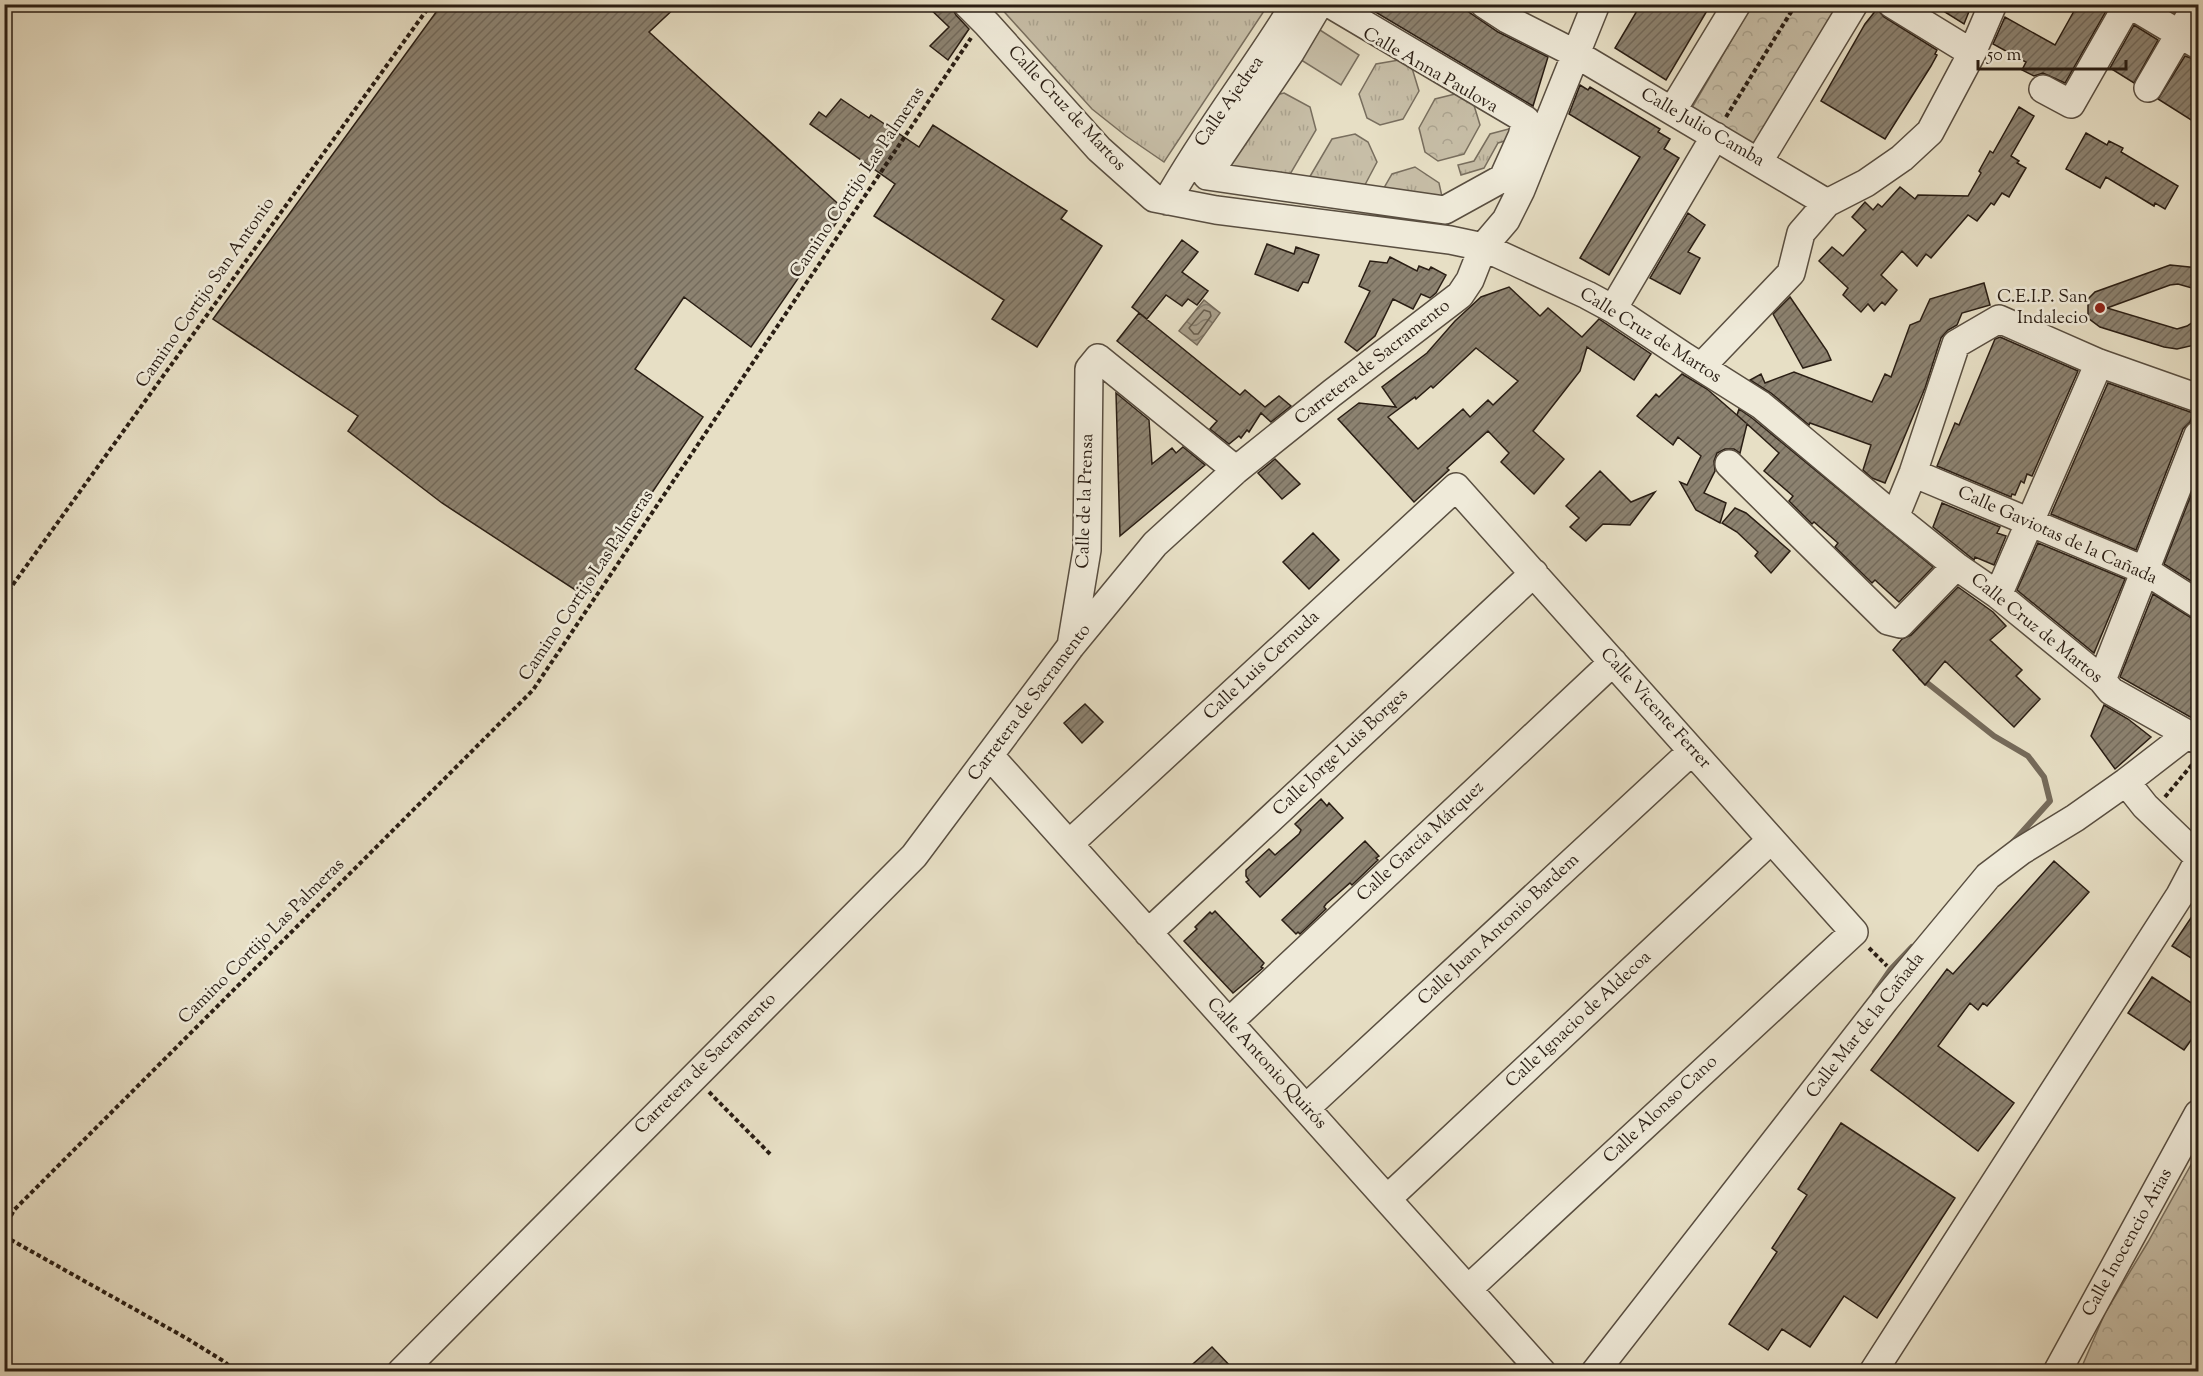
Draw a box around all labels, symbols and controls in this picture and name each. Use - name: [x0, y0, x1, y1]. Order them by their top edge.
- street label: Calle Anna Paulova: [1357, 22, 1503, 120]
- scale bar: [1978, 33, 2126, 71]
- street label: Calle Cruz de Martos: [1001, 40, 1131, 178]
- text: 50 m: [1986, 43, 2022, 69]
- street label: Calle Ajedrea: [1189, 51, 1271, 153]
- street label: Camino Cortijo Las Palmeras: [784, 82, 932, 284]
- street label: Calle Julio Camba: [1635, 82, 1769, 174]
- street label: Camino Cortijo San Antonio: [130, 192, 282, 394]
- street label: Calle Cruz de Martos: [1574, 282, 1726, 390]
- place label: C.E.I.P. San Indalecio: [1997, 285, 2088, 332]
- street label: Carretera de Sacramento: [1290, 294, 1456, 432]
- marker: C.E.I.P. San Indalecio: [2093, 301, 2107, 315]
- street label: Calle de la Prensa: [1071, 433, 1101, 569]
- street label: Calle Gaviotas de la Cañada: [1953, 480, 2161, 592]
- street label: Camino Cortijo Las Palmeras: [513, 485, 661, 687]
- street label: Calle Cruz de Martos: [1964, 568, 2108, 690]
- street label: Calle Luis Cernuda: [1198, 605, 1326, 727]
- street label: Carretera de Sacramento: [962, 619, 1098, 787]
- street label: Calle Vicente Ferrer: [1593, 643, 1717, 776]
- street label: Calle Jorge Luis Borges: [1268, 683, 1414, 823]
- street label: Calle García Márquez: [1351, 776, 1491, 908]
- street label: Calle Juan Antonio Bardem: [1412, 848, 1586, 1012]
- street label: Camino Cortijo Las Palmeras: [173, 853, 351, 1031]
- street label: Calle Ignacio de Aldecoa: [1500, 945, 1658, 1095]
- street label: Calle Mar de la Cañada: [1801, 948, 1931, 1104]
- street label: Carretera de Sacramento: [629, 987, 783, 1141]
- street label: Calle Antonio Quirós: [1200, 992, 1332, 1136]
- street label: Calle Alonso Cano: [1598, 1050, 1724, 1170]
- street label: Calle Inocencio Arias: [2076, 1164, 2180, 1322]

